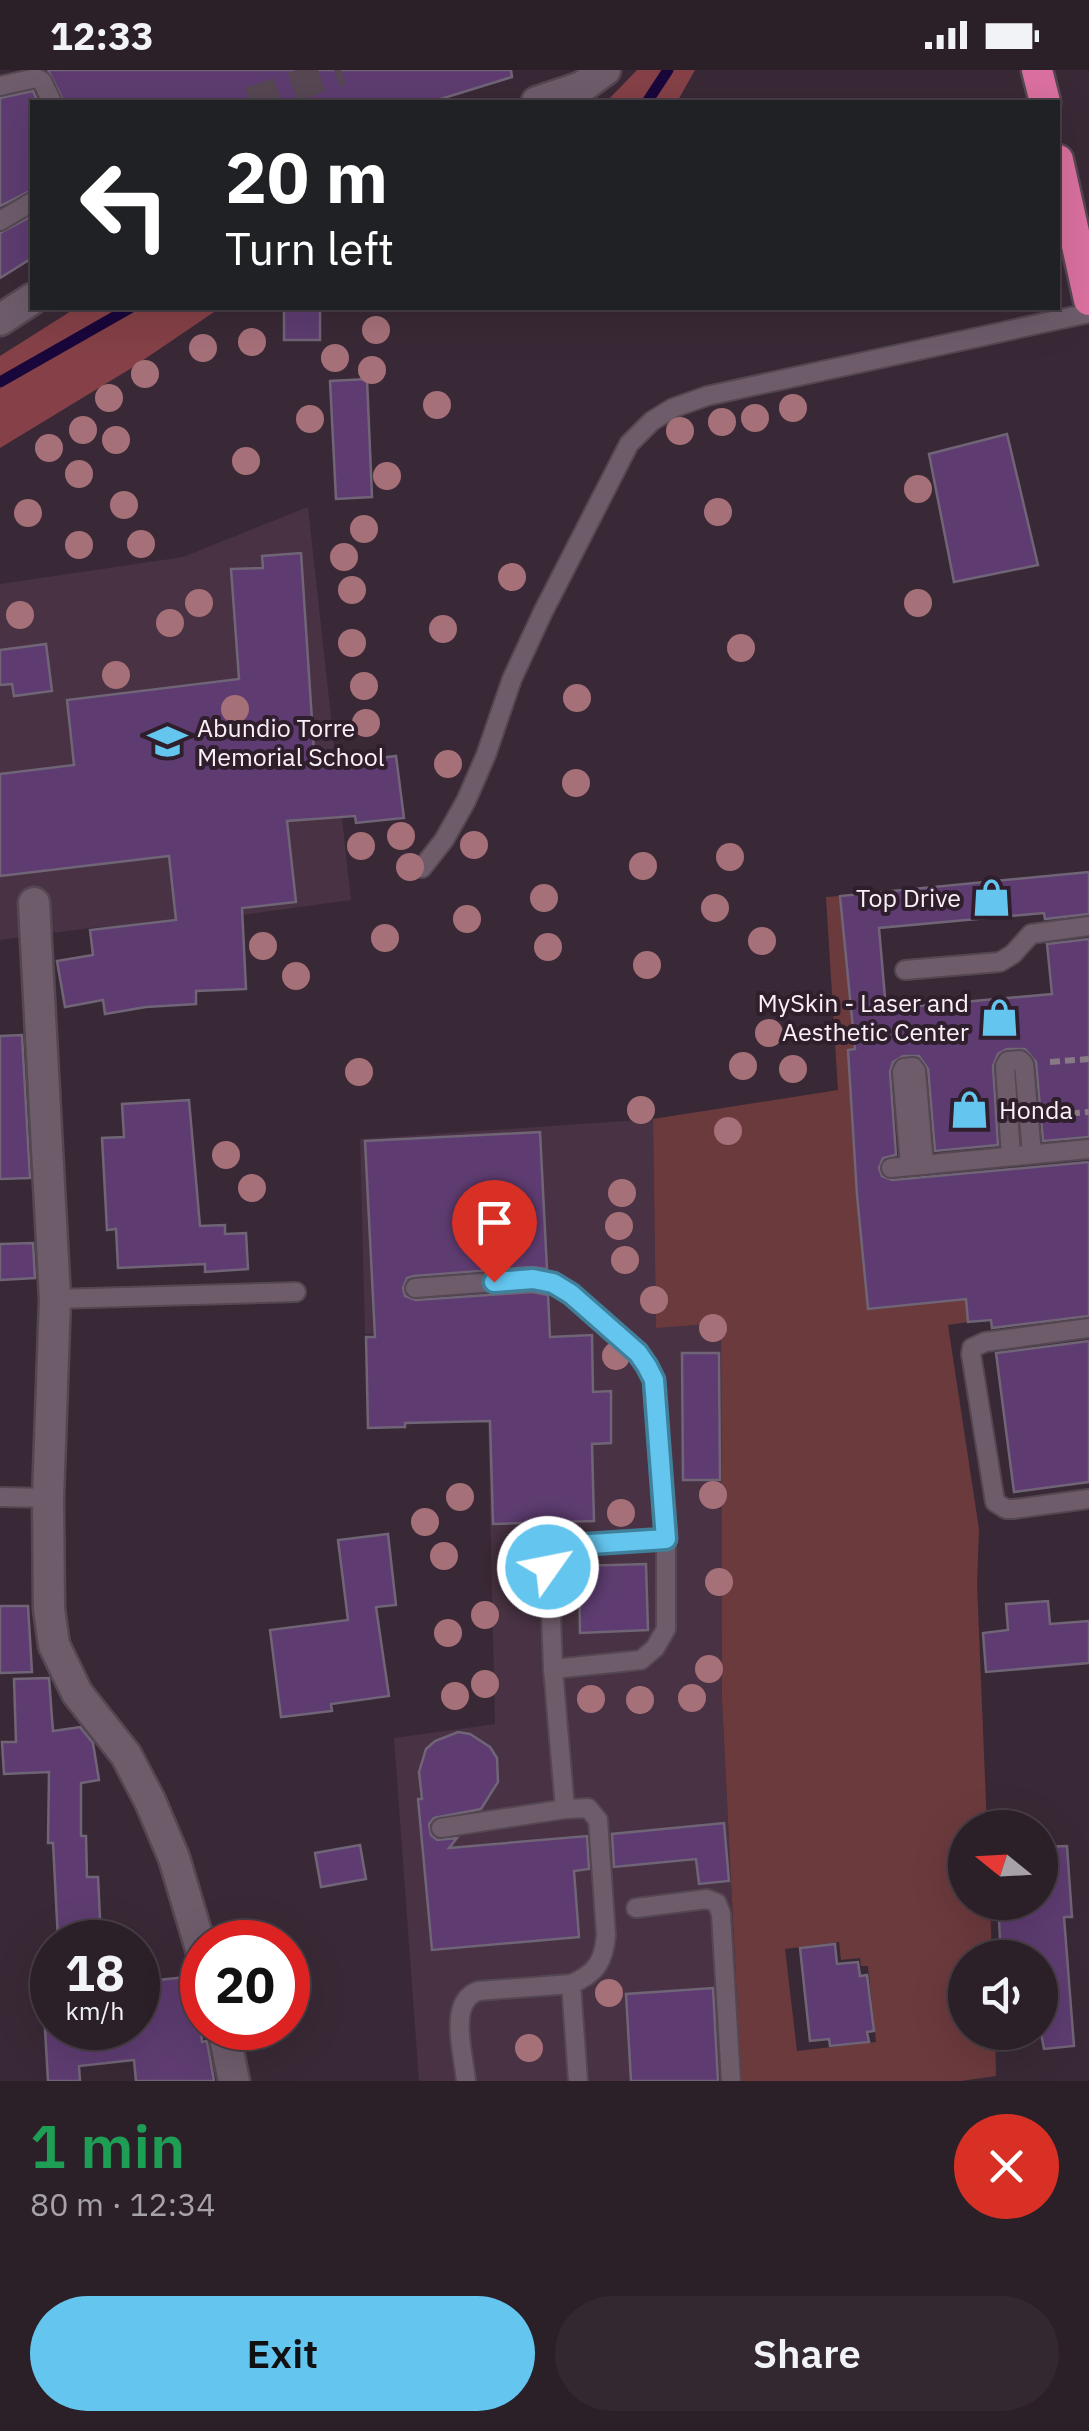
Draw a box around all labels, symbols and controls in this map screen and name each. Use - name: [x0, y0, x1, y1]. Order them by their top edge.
- text: 12:33: [50, 11, 154, 60]
- text: 20 m: [225, 131, 388, 222]
- icon: left: [60, 140, 190, 270]
- text: Turn left: [225, 219, 394, 277]
- place label: Abundio Torre Memorial School: [197, 711, 385, 773]
- school or university icon: Abundio Torre Memorial School: [146, 721, 188, 763]
- shop icon: Top Drive: [970, 877, 1012, 919]
- place label: Top Drive: [856, 881, 961, 914]
- place label: MySkin - Laser and Aesthetic Center: [757, 986, 969, 1048]
- shop icon: MySkin - Laser and Aesthetic Center: [978, 996, 1020, 1038]
- shop icon: Honda: [948, 1089, 990, 1131]
- place label: Honda: [999, 1093, 1073, 1126]
- pin: [452, 1180, 537, 1283]
- icon: arrive: [467, 1195, 522, 1250]
- position arrow: [496, 1515, 600, 1619]
- north arrow: [948, 1810, 1058, 1920]
- map controls: [948, 1810, 1058, 2050]
- speed limit sign: 20: [180, 1920, 310, 2050]
- text: 18: [65, 1940, 125, 2005]
- button: sound: [948, 1940, 1058, 2050]
- text: km/h: [66, 1994, 124, 2027]
- text: 1 min: [30, 2106, 185, 2185]
- button: close: [954, 2114, 1059, 2219]
- text: 80 m · 12:34: [30, 2183, 216, 2225]
- button: Exit: [30, 2296, 535, 2411]
- button: Share: [555, 2296, 1059, 2411]

